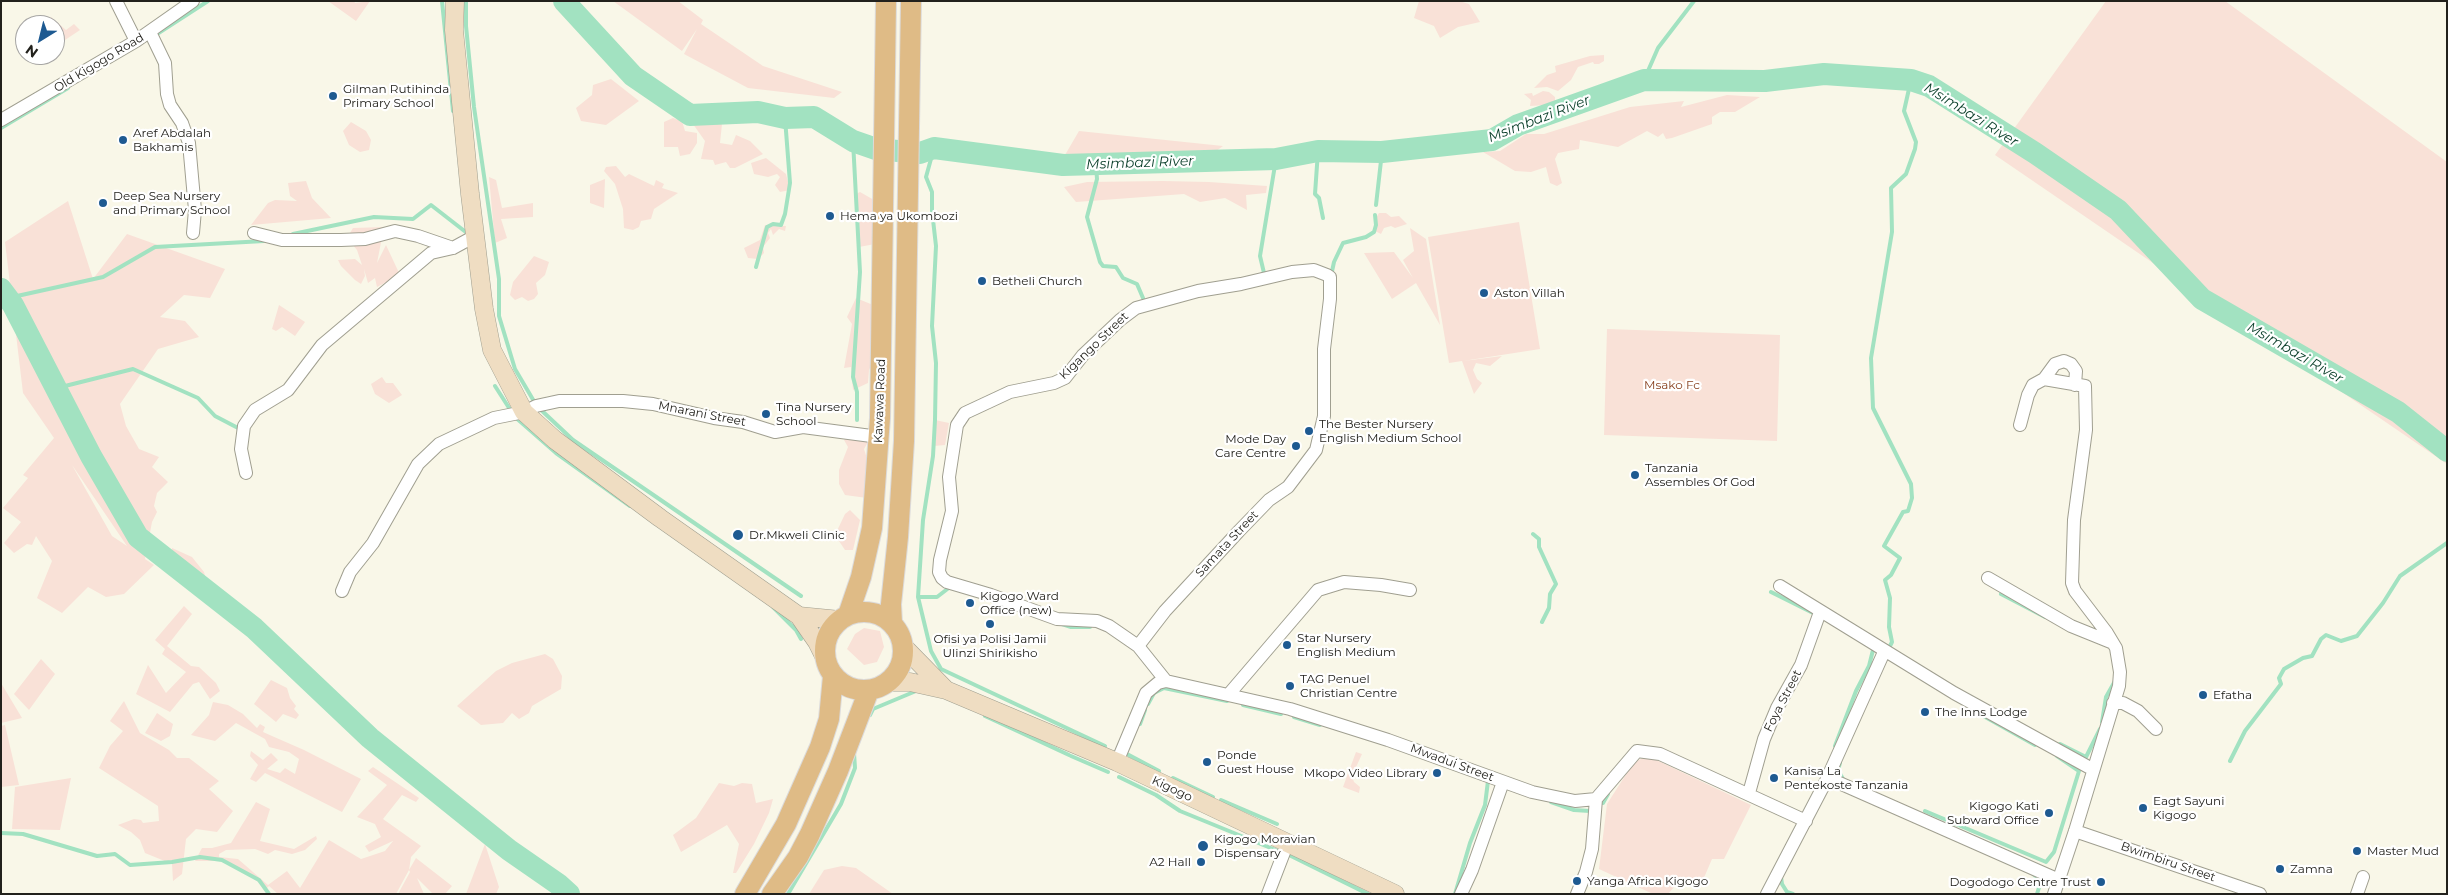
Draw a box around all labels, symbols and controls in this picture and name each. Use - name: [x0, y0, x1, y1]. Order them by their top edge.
- north arrow: [15, 15, 65, 65]
- street label: Old Kigogo Road: [51, 30, 147, 96]
- text: N: [22, 41, 42, 62]
- water label: Msimbazi River: [1921, 79, 2021, 151]
- place label: Gilman Rutihinda Primary School: [343, 82, 449, 110]
- marker: Gilman Rutihinda Primary School: [327, 90, 339, 102]
- water label: Msimbazi River: [1486, 92, 1592, 146]
- place label: Aref Abdalah Bakhamis: [133, 126, 211, 154]
- marker: Aref Abdalah Bakhamis: [117, 134, 129, 146]
- water label: Msimbazi River: [1086, 153, 1194, 173]
- place label: Deep Sea Nursery and Primary School: [113, 189, 230, 217]
- marker: Deep Sea Nursery and Primary School: [97, 197, 109, 209]
- place label: Hema ya Ukombozi: [840, 209, 958, 223]
- marker: Hema ya Ukombozi: [824, 210, 836, 222]
- place label: Betheli Church: [992, 274, 1082, 288]
- marker: Betheli Church: [976, 275, 988, 287]
- place label: Aston Villah: [1494, 286, 1565, 300]
- marker: Aston Villah: [1478, 287, 1490, 299]
- street label: Kigango Street: [1057, 309, 1131, 383]
- water label: Msimbazi River: [2244, 319, 2346, 387]
- street label: Kawawa Road: [871, 359, 889, 443]
- park label: Msako Fc: [1644, 378, 1700, 392]
- street label: Mnarani Street: [657, 398, 747, 430]
- place label: Tina Nursery School: [776, 400, 851, 428]
- marker: Tina Nursery School: [760, 408, 772, 420]
- place label: The Bester Nursery English Medium School: [1319, 417, 1461, 445]
- marker: The Bester Nursery English Medium School: [1303, 425, 1315, 437]
- place label: Mode Day Care Centre: [1215, 432, 1286, 460]
- marker: Mode Day Care Centre: [1290, 440, 1302, 452]
- place label: Tanzania Assembles Of God: [1645, 461, 1755, 489]
- marker: Tanzania Assembles Of God: [1629, 469, 1641, 481]
- street label: Samata Street: [1193, 508, 1261, 580]
- marker: Dr.Mkweli Clinic: [731, 528, 745, 542]
- place label: Dr.Mkweli Clinic: [749, 528, 845, 542]
- place label: Kigogo Ward Office (new): [980, 589, 1059, 617]
- marker: Kigogo Ward Office (new): [964, 597, 976, 609]
- marker: Ofisi ya Polisi Jamii Ulinzi Shirikisho: [984, 618, 996, 630]
- place label: Star Nursery English Medium: [1297, 631, 1396, 659]
- place label: Ofisi ya Polisi Jamii Ulinzi Shirikisho: [933, 632, 1047, 660]
- marker: Star Nursery English Medium: [1281, 639, 1293, 651]
- street label: Foya Street: [1761, 668, 1805, 734]
- place label: TAG Penuel Christian Centre: [1300, 672, 1397, 700]
- marker: TAG Penuel Christian Centre: [1284, 680, 1296, 692]
- place label: Efatha: [2213, 688, 2252, 702]
- marker: Efatha: [2197, 689, 2209, 701]
- place label: The Inns Lodge: [1935, 705, 2027, 719]
- marker: The Inns Lodge: [1919, 706, 1931, 718]
- street label: Mwadui Street: [1408, 741, 1496, 785]
- place label: Ponde Guest House: [1217, 748, 1294, 776]
- marker: Ponde Guest House: [1201, 756, 1213, 768]
- place label: Kanisa La Pentekoste Tanzania: [1784, 764, 1908, 792]
- place label: Mkopo Video Library: [1304, 766, 1427, 780]
- marker: Mkopo Video Library: [1431, 767, 1443, 779]
- marker: Kanisa La Pentekoste Tanzania: [1768, 772, 1780, 784]
- street label: Kigogo: [1149, 773, 1195, 805]
- place label: Eagt Sayuni Kigogo: [2153, 794, 2224, 822]
- place label: Kigogo Kati Subward Office: [1947, 799, 2039, 827]
- marker: Eagt Sayuni Kigogo: [2137, 802, 2149, 814]
- marker: Kigogo Kati Subward Office: [2043, 807, 2055, 819]
- place label: Kigogo Moravian Dispensary: [1214, 832, 1316, 860]
- marker: Kigogo Moravian Dispensary: [1196, 839, 1210, 853]
- street label: Bwimbiru Street: [2119, 839, 2217, 885]
- place label: Master Mud: [2367, 844, 2439, 858]
- marker: Master Mud: [2351, 845, 2363, 857]
- place label: A2 Hall: [1149, 855, 1191, 869]
- marker: A2 Hall: [1195, 856, 1207, 868]
- place label: Zamna: [2290, 862, 2333, 876]
- marker: Zamna: [2274, 863, 2286, 875]
- place label: Yanga Africa Kigogo: [1587, 874, 1708, 888]
- marker: Yanga Africa Kigogo: [1571, 875, 1583, 887]
- place label: Dogodogo Centre Trust: [1949, 875, 2091, 889]
- marker: Dogodogo Centre Trust: [2095, 876, 2107, 888]

